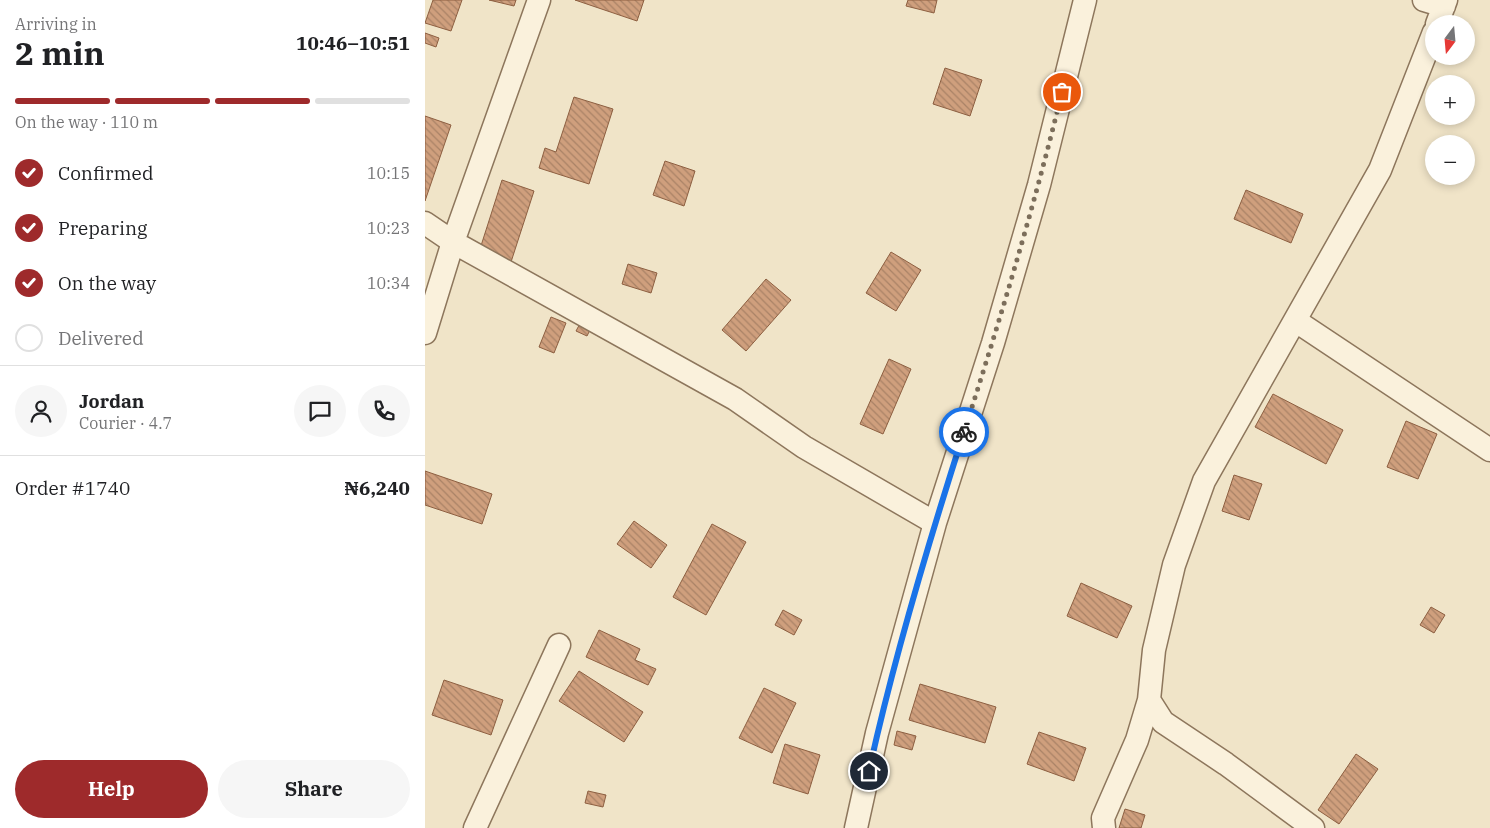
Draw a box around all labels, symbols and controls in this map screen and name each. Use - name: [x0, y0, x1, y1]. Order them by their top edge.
- text: Arriving in: [15, 14, 97, 34]
- north arrow: [1425, 15, 1475, 65]
- map controls: [1425, 15, 1475, 185]
- text: 10:46–10:51: [296, 31, 410, 55]
- text: 2 min: [15, 32, 105, 74]
- pin: [1041, 71, 1083, 113]
- button: +: [1425, 75, 1475, 125]
- icon: bag: [1048, 78, 1076, 106]
- text: On the way · 110 m: [15, 112, 158, 132]
- button: −: [1425, 135, 1475, 185]
- icon: check: [15, 159, 43, 187]
- text: Confirmed: [58, 161, 153, 185]
- text: 10:15: [367, 163, 410, 183]
- icon: check: [15, 214, 43, 242]
- text: Preparing: [58, 216, 147, 240]
- text: 10:23: [367, 218, 410, 238]
- icon: check: [15, 269, 43, 297]
- text: On the way: [58, 271, 156, 295]
- text: 10:34: [367, 273, 410, 293]
- text: Delivered: [58, 326, 144, 350]
- button: person: [15, 385, 67, 437]
- button: chat: [294, 385, 346, 437]
- button: phone: [358, 385, 410, 437]
- text: Jordan: [79, 389, 144, 413]
- courier: [939, 407, 989, 457]
- text: Courier · 4.7: [79, 413, 172, 433]
- icon: bike: [950, 418, 978, 446]
- text: Order #1740: [15, 476, 130, 500]
- text: ₦6,240: [344, 476, 410, 500]
- pin: [848, 750, 890, 792]
- icon: home: [855, 757, 883, 785]
- button: Help: [15, 760, 208, 818]
- button: Share: [218, 760, 410, 818]

